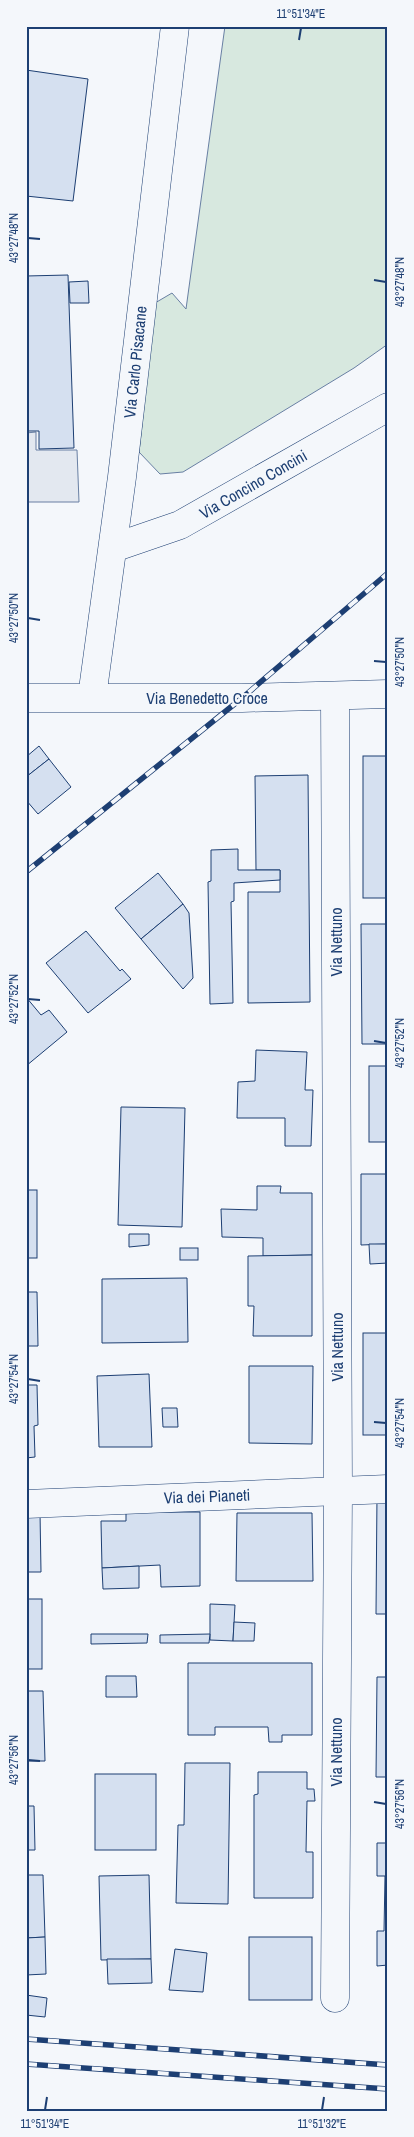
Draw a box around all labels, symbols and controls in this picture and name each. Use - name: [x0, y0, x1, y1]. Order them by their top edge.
- text: 11°51'34"E: [277, 6, 325, 22]
- text: 43°27'48"N: [6, 213, 22, 263]
- text: 43°27'48"N: [392, 257, 408, 307]
- street label: Via Carlo Pisacane: [118, 305, 152, 419]
- street label: Via Concino Concini: [195, 444, 311, 524]
- text: 43°27'50"N: [6, 593, 22, 643]
- text: 43°27'50"N: [392, 637, 408, 687]
- street label: Via Benedetto Croce: [146, 687, 268, 709]
- street label: Via Nettuno: [325, 907, 347, 977]
- text: 43°27'52"N: [6, 974, 22, 1024]
- text: 43°27'52"N: [392, 1018, 408, 1068]
- street label: Via Nettuno: [326, 1312, 348, 1382]
- text: 43°27'54"N: [6, 1354, 22, 1404]
- text: 43°27'54"N: [392, 1398, 408, 1448]
- street label: Via dei Pianeti: [163, 1483, 251, 1509]
- street label: Via Nettuno: [325, 1717, 347, 1787]
- text: 43°27'56"N: [6, 1735, 22, 1785]
- text: 43°27'56"N: [392, 1779, 408, 1829]
- text: 11°51'34"E: [21, 2116, 69, 2132]
- text: 11°51'32"E: [298, 2116, 346, 2132]

